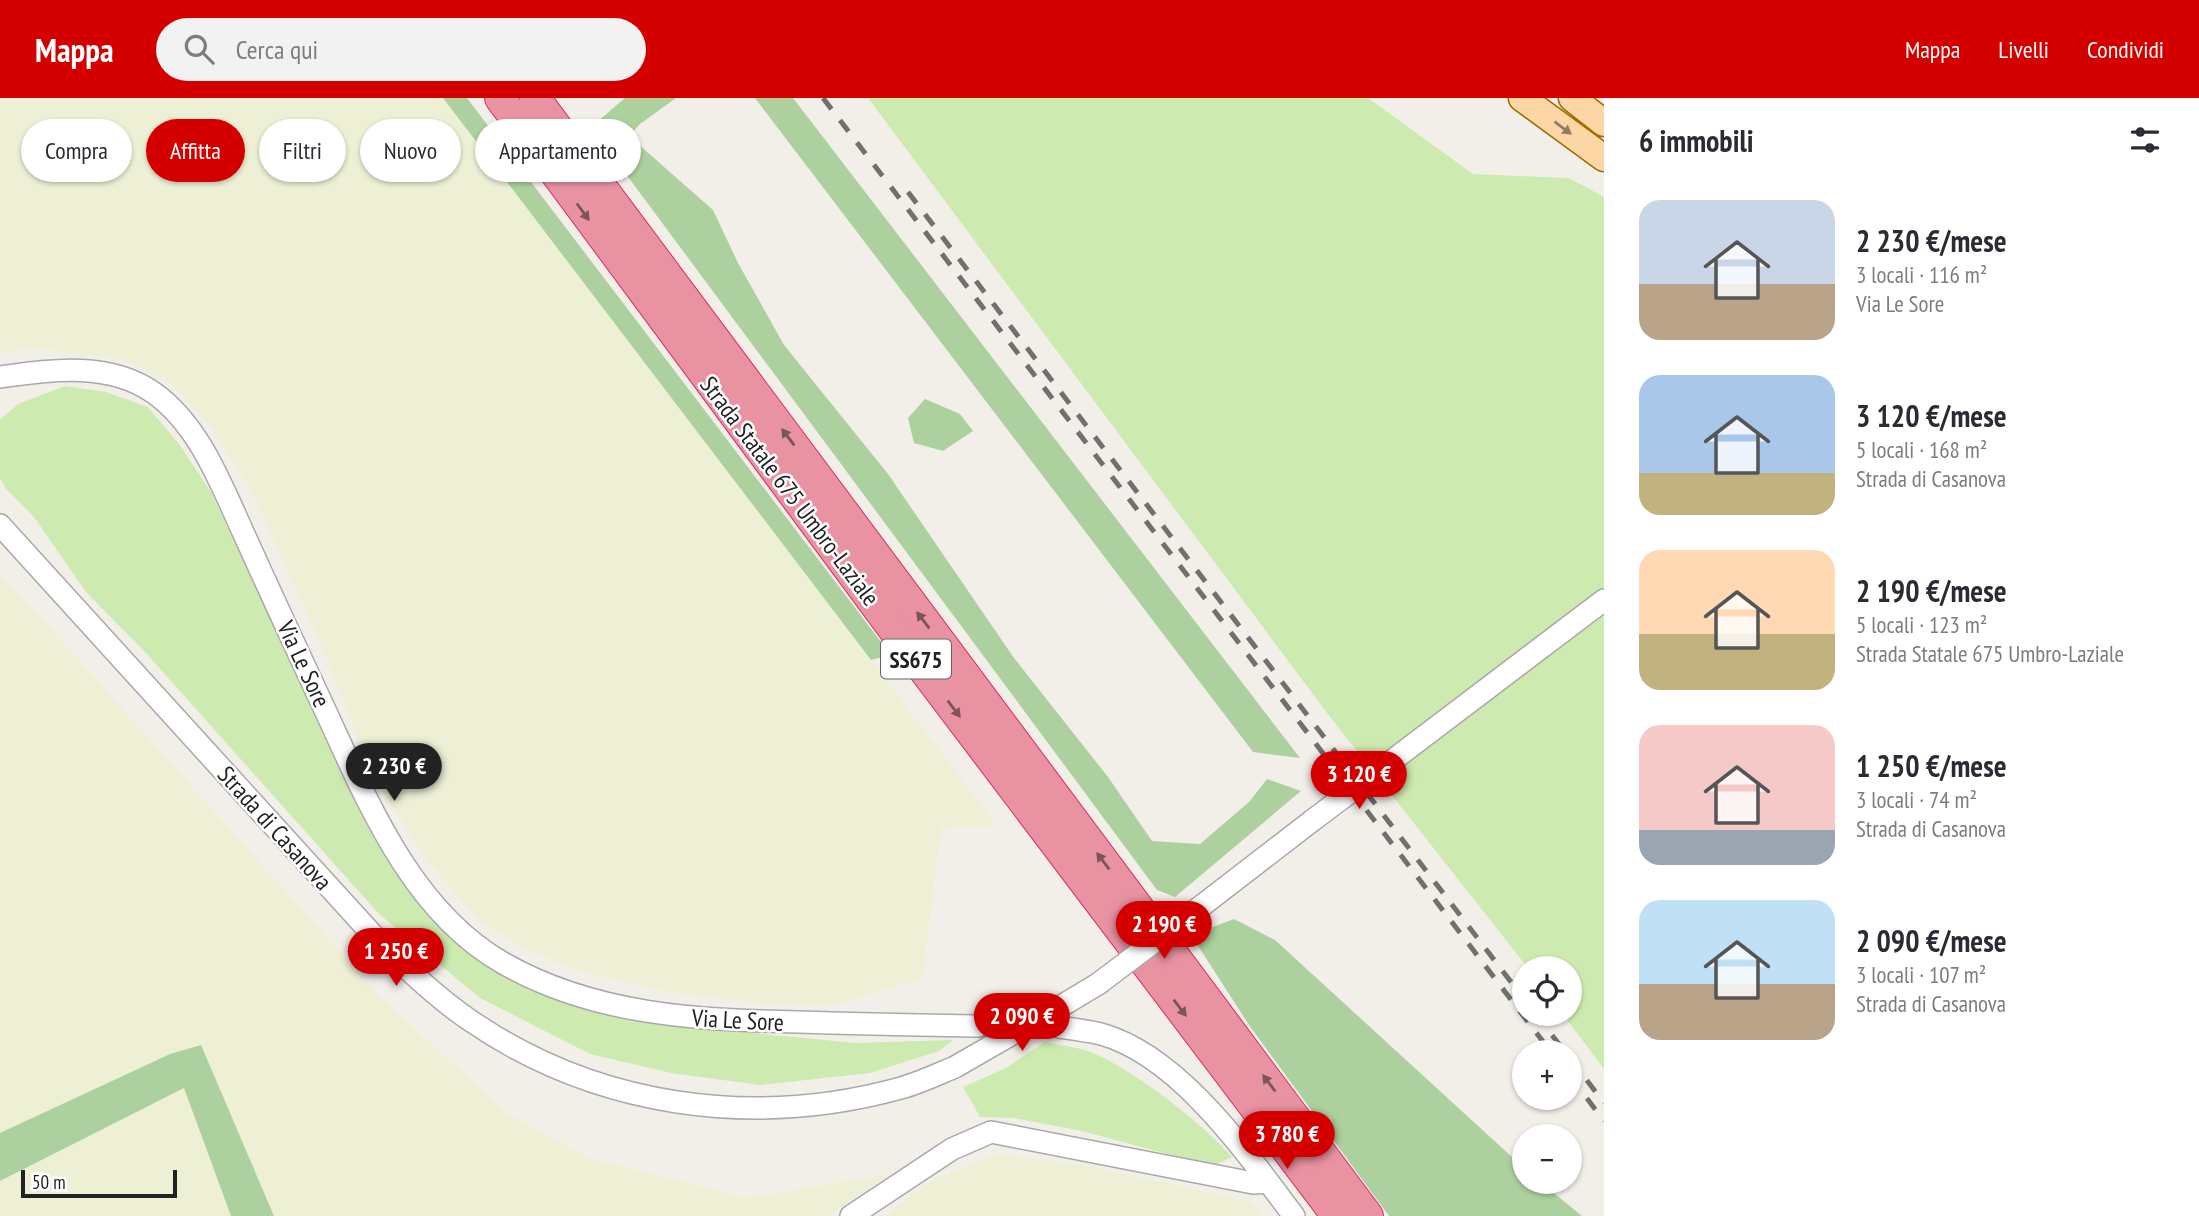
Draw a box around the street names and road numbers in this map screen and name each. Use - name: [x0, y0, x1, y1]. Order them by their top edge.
- street label: Strada Statale 675 Umbro-Laziale: [694, 370, 886, 612]
- street label: Via Le Sore: [270, 615, 337, 712]
- road number: SS675: [881, 639, 951, 678]
- street label: Strada di Casanova: [211, 760, 339, 896]
- street label: Via Le Sore: [690, 1002, 785, 1038]

